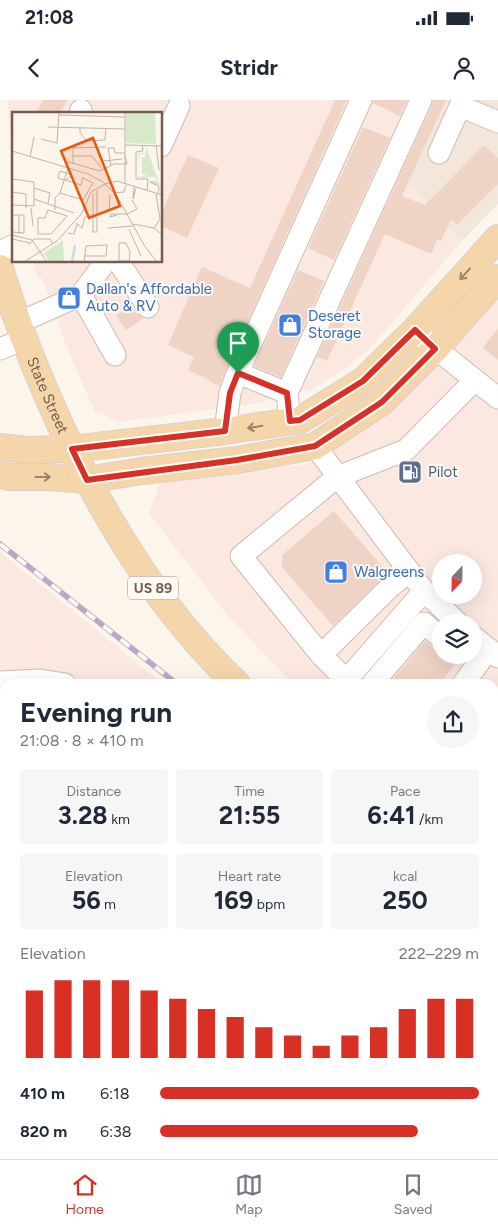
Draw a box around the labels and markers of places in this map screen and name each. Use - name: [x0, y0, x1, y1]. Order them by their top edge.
- place label: Dallan's Affordable Auto & RV: [86, 280, 212, 315]
- shop icon: Dallan's Affordable Auto & RV: [56, 285, 82, 311]
- place label: Deseret Storage: [308, 307, 361, 342]
- shop icon: Deseret Storage: [277, 312, 303, 338]
- pin: [217, 322, 259, 373]
- fuel station icon: Pilot: [397, 459, 423, 485]
- place label: Pilot: [428, 463, 458, 481]
- shop icon: Walgreens: [323, 559, 349, 585]
- place label: Walgreens: [354, 563, 424, 581]

